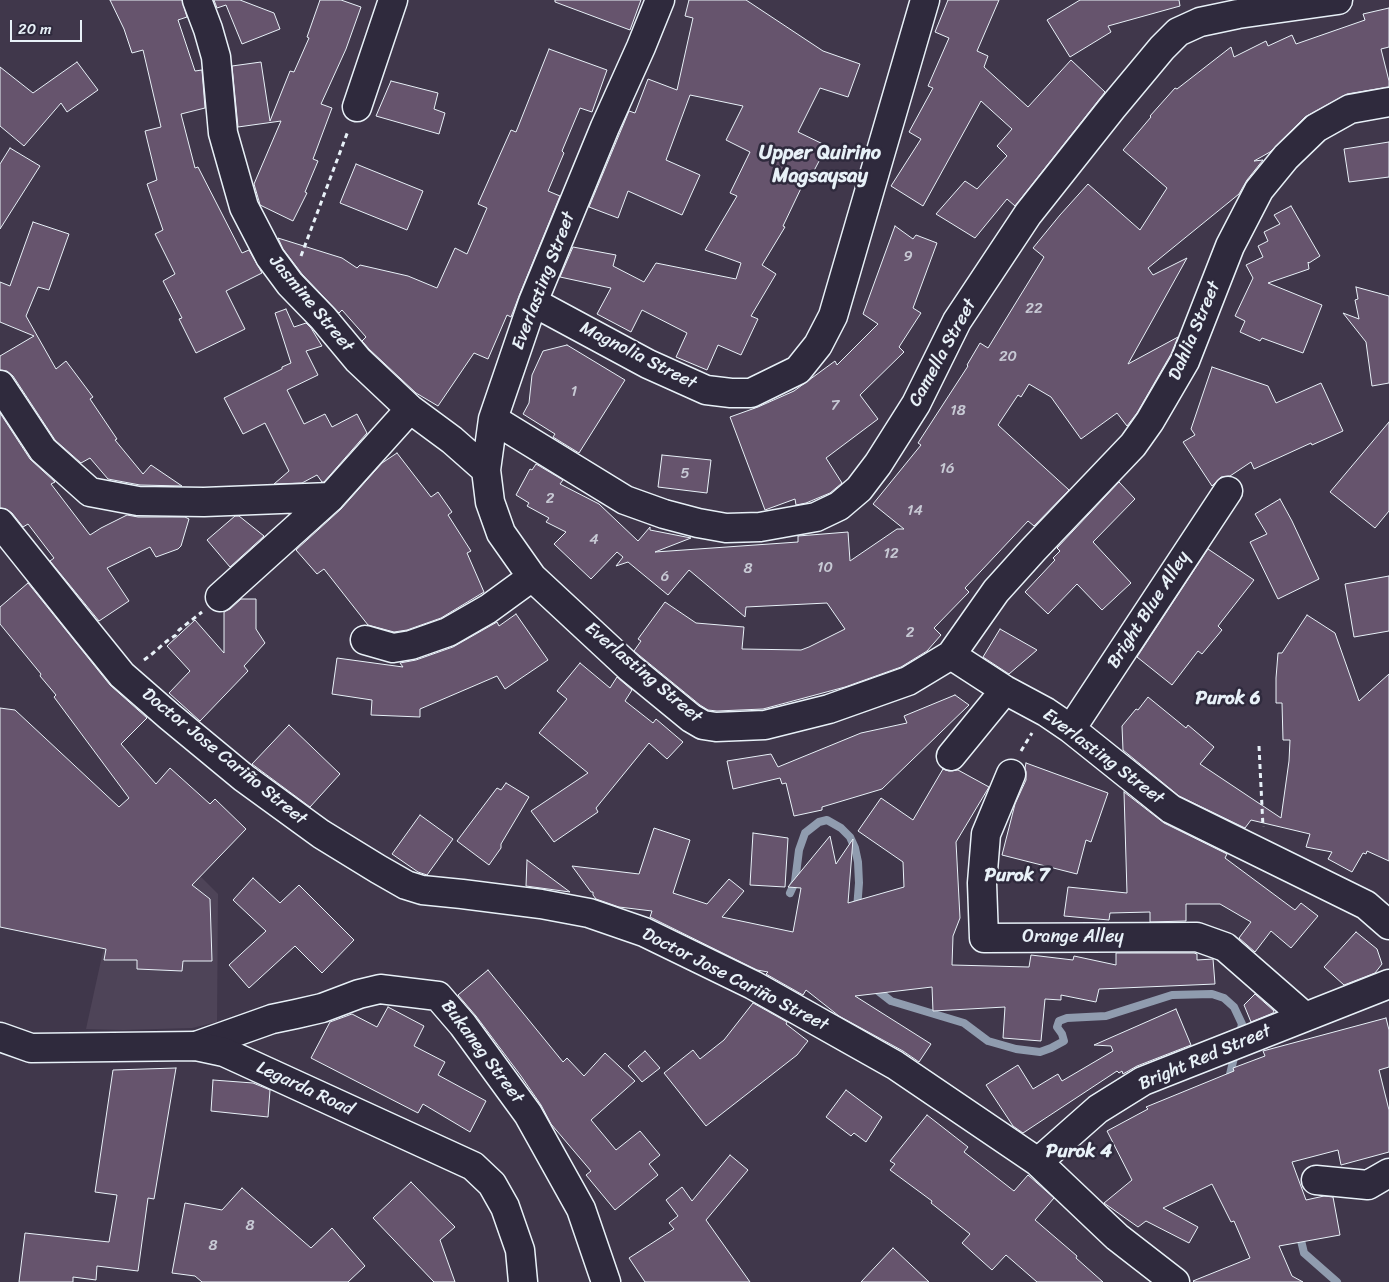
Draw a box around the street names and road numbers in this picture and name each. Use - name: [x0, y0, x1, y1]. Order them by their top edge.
- street label: Everlasting Street: [508, 209, 580, 353]
- street label: Jasmine Street: [264, 251, 358, 357]
- street label: Dahlia Street: [1164, 278, 1226, 384]
- street label: Camella Street: [905, 295, 981, 411]
- street label: Magnolia Street: [576, 317, 700, 395]
- street label: Bright Blue Alley: [1103, 547, 1195, 673]
- street label: Everlasting Street: [580, 618, 706, 728]
- street label: Doctor Jose Cariño Street: [137, 684, 311, 830]
- street label: Everlasting Street: [1038, 704, 1168, 810]
- street label: Doctor Jose Cariño Street: [638, 924, 832, 1036]
- street label: Orange Alley: [1022, 926, 1124, 948]
- street label: Bukaneg Street: [436, 996, 528, 1108]
- street label: Bright Red Street: [1136, 1020, 1274, 1096]
- street label: Legarda Road: [253, 1057, 357, 1121]

